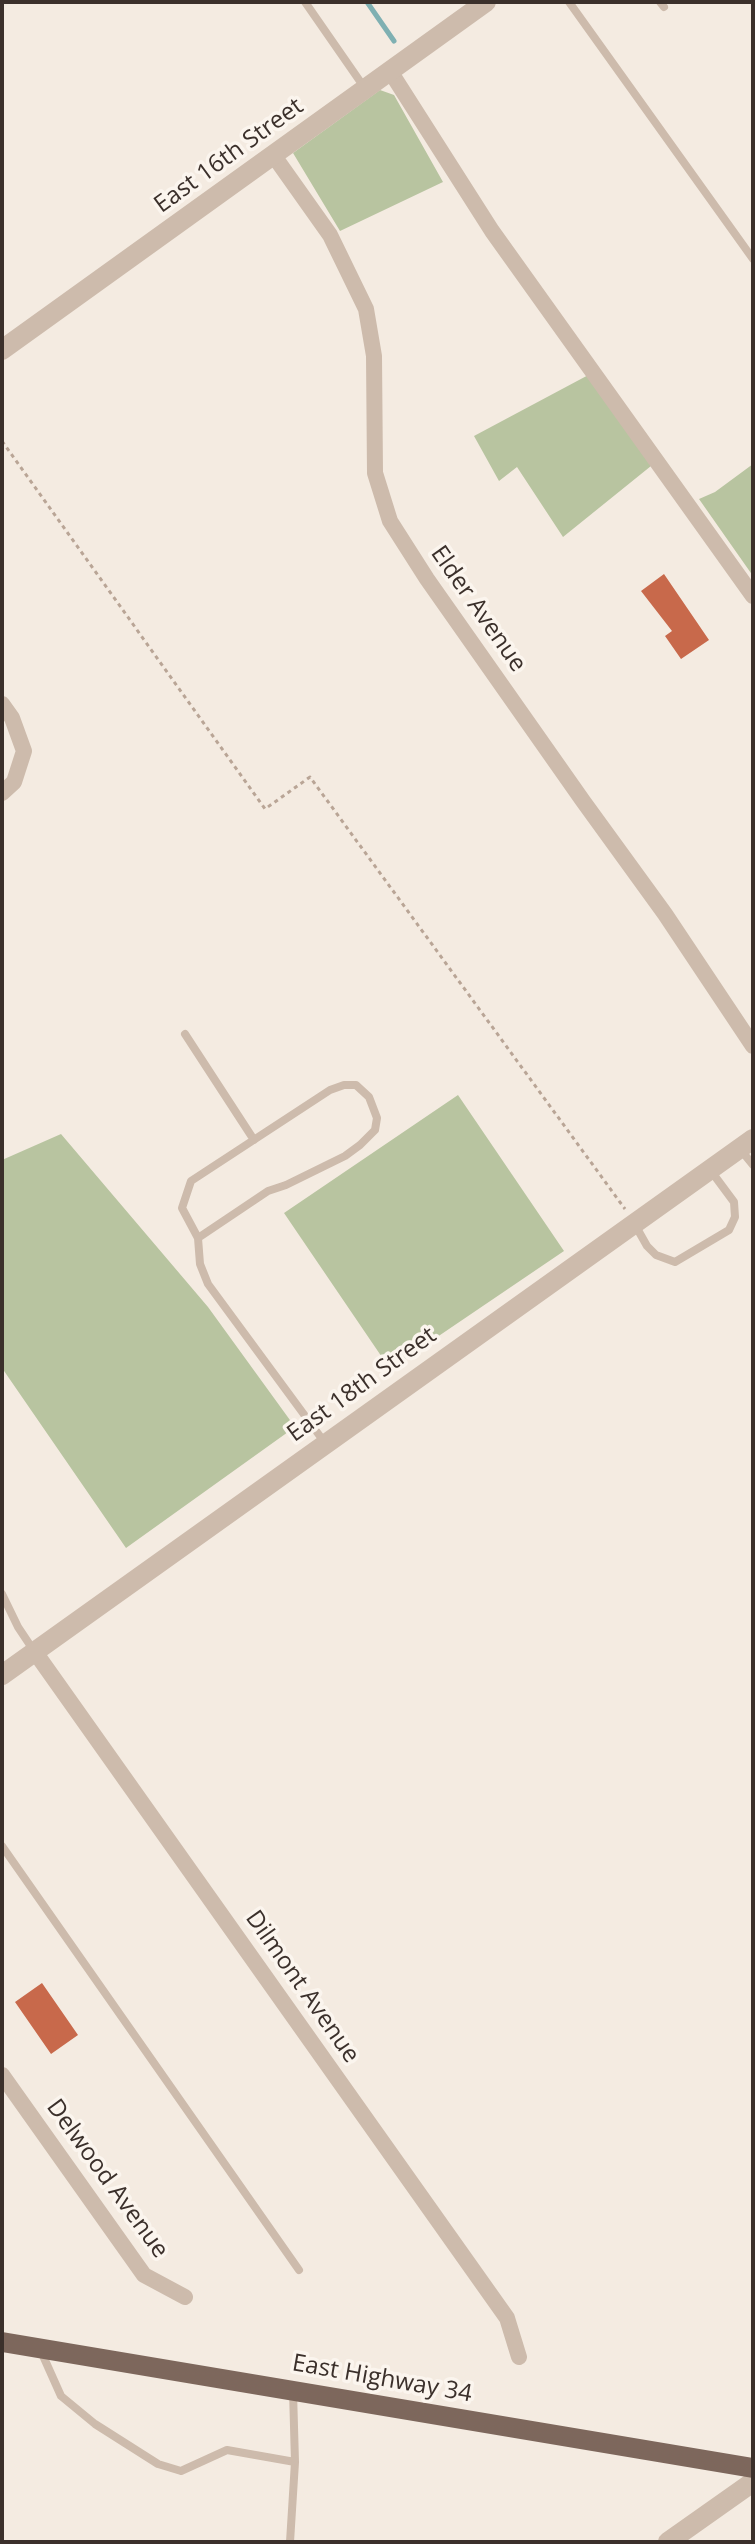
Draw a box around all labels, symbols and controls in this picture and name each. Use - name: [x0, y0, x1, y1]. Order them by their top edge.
- street label: East 16th Street: [149, 92, 309, 220]
- street label: Elder Avenue: [424, 540, 532, 678]
- street label: East 18th Street: [282, 1321, 442, 1449]
- street label: Dilmont Avenue: [239, 1905, 365, 2069]
- street label: Delwood Avenue: [40, 2094, 174, 2264]
- street label: East Highway 34: [290, 2349, 474, 2409]

